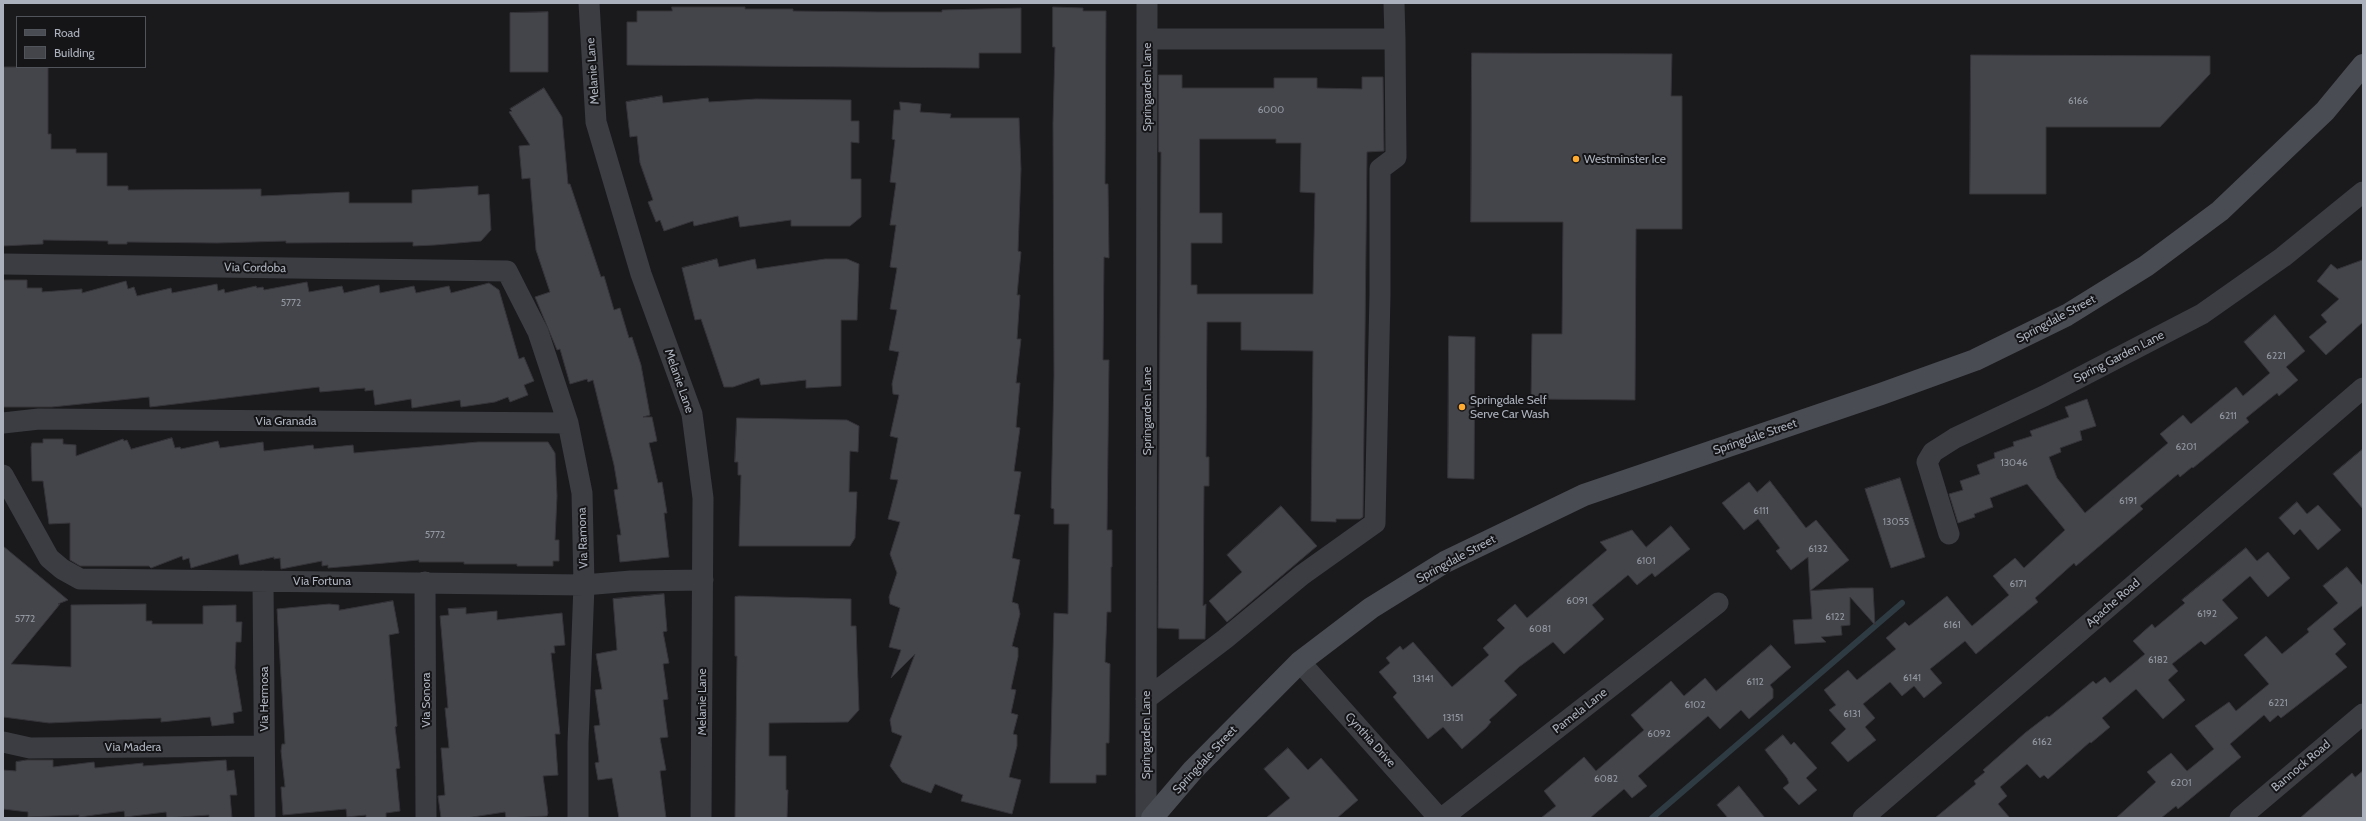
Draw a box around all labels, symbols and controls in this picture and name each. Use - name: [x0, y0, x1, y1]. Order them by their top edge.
- legend: [16, 16, 146, 68]
- text: Road: [54, 25, 80, 40]
- street label: Melanie Lane: [583, 37, 603, 105]
- street label: Springarden Lane: [1140, 43, 1154, 131]
- text: Building: [54, 45, 95, 60]
- house number: 6166: [2068, 95, 2088, 107]
- house number: 6000: [1258, 104, 1284, 116]
- place label: Westminster Ice: [1584, 152, 1666, 166]
- marker: Westminster Ice: [1571, 154, 1581, 164]
- street label: Via Cordoba: [224, 260, 286, 276]
- street label: Springdale Street: [2014, 292, 2098, 346]
- house number: 5772: [281, 297, 301, 309]
- street label: Spring Garden Lane: [2071, 328, 2167, 386]
- street label: Melanie Lane: [661, 347, 697, 415]
- house number: 6221: [2266, 350, 2286, 362]
- street label: Springarden Lane: [1140, 367, 1154, 455]
- place label: Springdale Self Serve Car Wash: [1470, 393, 1549, 421]
- marker: Springdale Self Serve Car Wash: [1457, 402, 1467, 412]
- house number: 6211: [2219, 410, 2237, 422]
- street label: Via Granada: [255, 414, 317, 428]
- street label: Springdale Street: [1711, 416, 1799, 458]
- house number: 6201: [2175, 441, 2197, 453]
- house number: 13046: [2000, 457, 2028, 469]
- house number: 6191: [2119, 495, 2137, 507]
- house number: 6111: [1753, 505, 1769, 517]
- street label: Via Ramona: [575, 507, 591, 569]
- house number: 13055: [1883, 516, 1909, 528]
- house number: 5772: [425, 529, 445, 541]
- street label: Springdale Street: [1414, 532, 1498, 586]
- house number: 6132: [1808, 543, 1828, 555]
- house number: 6101: [1636, 555, 1656, 567]
- street label: Via Fortuna: [293, 574, 351, 588]
- street label: Apache Road: [2083, 576, 2143, 630]
- house number: 6171: [2009, 578, 2027, 590]
- house number: 6091: [1566, 595, 1588, 607]
- house number: 6192: [2197, 608, 2217, 620]
- house number: 6122: [1825, 611, 1845, 623]
- house number: 5772: [15, 613, 35, 625]
- house number: 6161: [1943, 619, 1961, 631]
- house number: 6081: [1529, 623, 1551, 635]
- house number: 6182: [2148, 654, 2168, 666]
- street label: Via Hermosa: [257, 667, 271, 731]
- street label: Melanie Lane: [695, 668, 709, 736]
- street label: Via Sonora: [419, 672, 433, 728]
- house number: 6141: [1903, 672, 1921, 684]
- house number: 13141: [1413, 673, 1433, 685]
- house number: 6112: [1746, 676, 1764, 688]
- street label: Pamela Lane: [1550, 685, 1610, 737]
- street label: Springarden Lane: [1139, 691, 1153, 779]
- house number: 6221: [2268, 697, 2288, 709]
- house number: 6102: [1684, 699, 1706, 711]
- house number: 6131: [1843, 708, 1861, 720]
- street label: Cynthia Drive: [1342, 710, 1398, 770]
- house number: 13151: [1443, 712, 1463, 724]
- street label: Springdale Street: [1170, 723, 1240, 797]
- house number: 6092: [1647, 728, 1671, 740]
- house number: 6162: [2032, 736, 2052, 748]
- street label: Bannock Road: [2269, 737, 2333, 795]
- street label: Via Madera: [105, 740, 161, 754]
- house number: 6082: [1594, 773, 1618, 785]
- house number: 6201: [2170, 777, 2192, 789]

